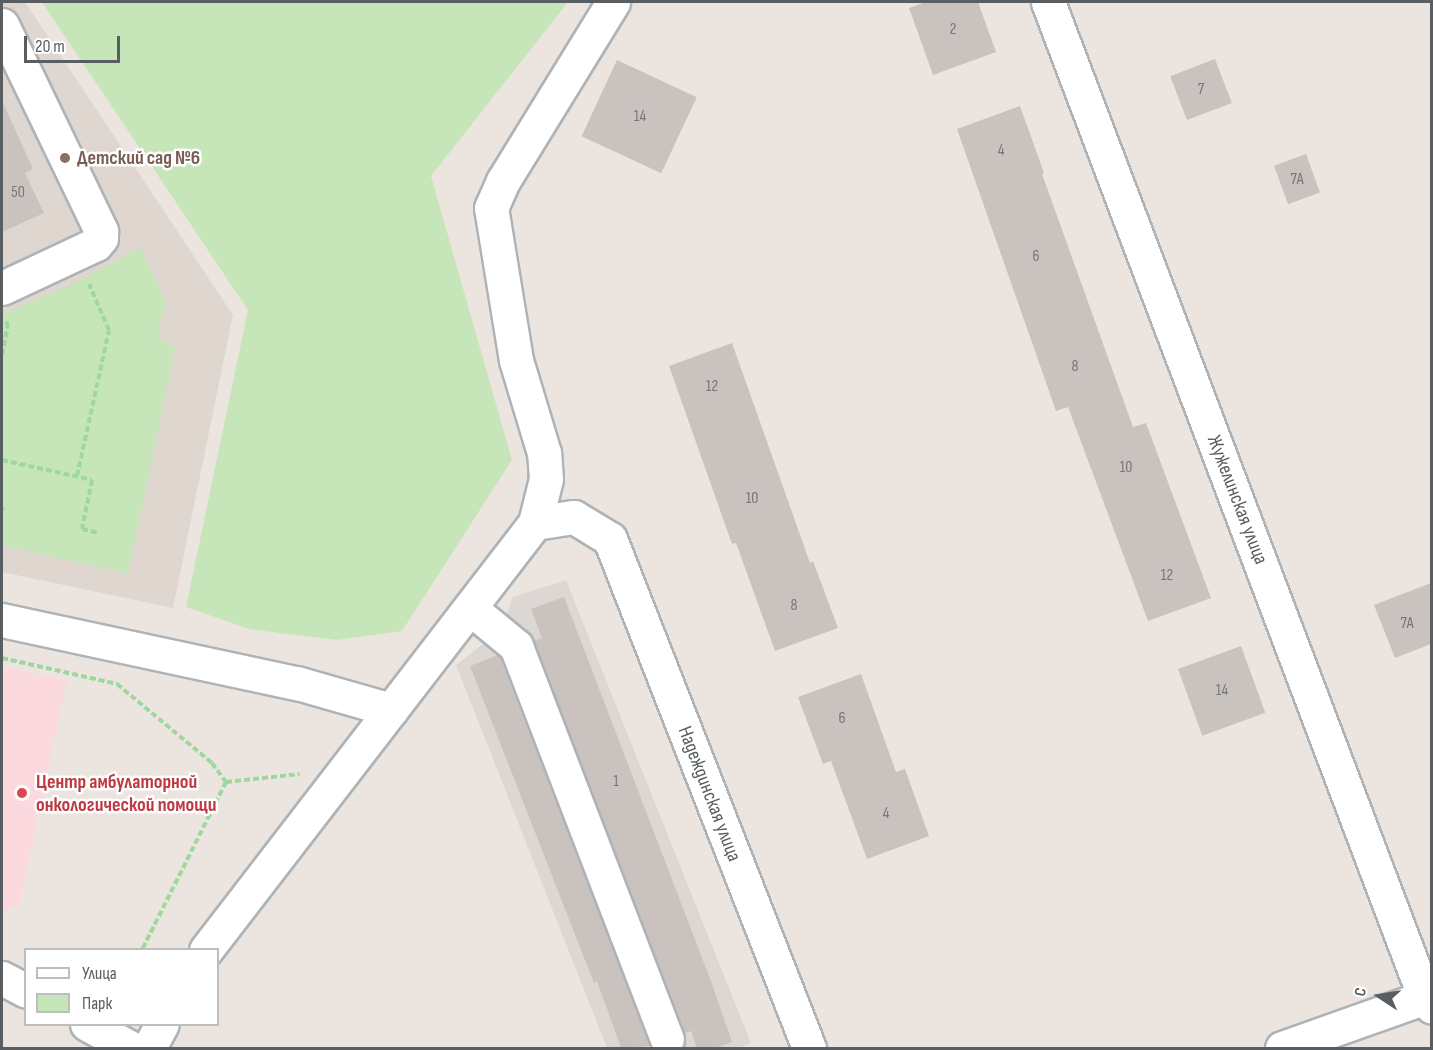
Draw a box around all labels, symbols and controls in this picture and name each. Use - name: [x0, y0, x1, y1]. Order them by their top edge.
- house number: 2: [950, 20, 956, 40]
- scale bar: [27, 24, 123, 62]
- text: 20 m: [35, 36, 65, 57]
- house number: 7: [1198, 80, 1204, 100]
- house number: 14: [634, 107, 646, 127]
- house number: 4: [998, 141, 1004, 161]
- place label: Детский сад №6: [77, 146, 200, 170]
- marker: Детский сад №6: [58, 151, 72, 165]
- house number: 7А: [1291, 170, 1303, 190]
- house number: 50: [11, 183, 25, 203]
- house number: 6: [1032, 247, 1040, 267]
- house number: 8: [1071, 357, 1079, 377]
- house number: 12: [706, 377, 718, 397]
- street label: Жужелинская улица: [1201, 432, 1273, 568]
- house number: 10: [1120, 458, 1132, 478]
- house number: 10: [746, 489, 758, 509]
- house number: 12: [1161, 566, 1173, 586]
- house number: 8: [790, 596, 798, 616]
- house number: 7А: [1401, 614, 1413, 634]
- house number: 14: [1216, 681, 1228, 701]
- house number: 6: [838, 709, 846, 729]
- street label: Надеждинская улица: [672, 723, 746, 865]
- place label: Центр амбулаторной онкологической помощи: [36, 770, 217, 817]
- house number: 1: [613, 772, 619, 792]
- marker: Центр амбулаторной онкологической помощи: [13, 784, 31, 802]
- house number: 4: [883, 804, 889, 824]
- legend: [24, 948, 219, 1026]
- text: Улица: [82, 963, 117, 984]
- north arrow: [1349, 966, 1409, 1026]
- text: С: [1351, 986, 1371, 998]
- text: Парк: [82, 993, 112, 1014]

